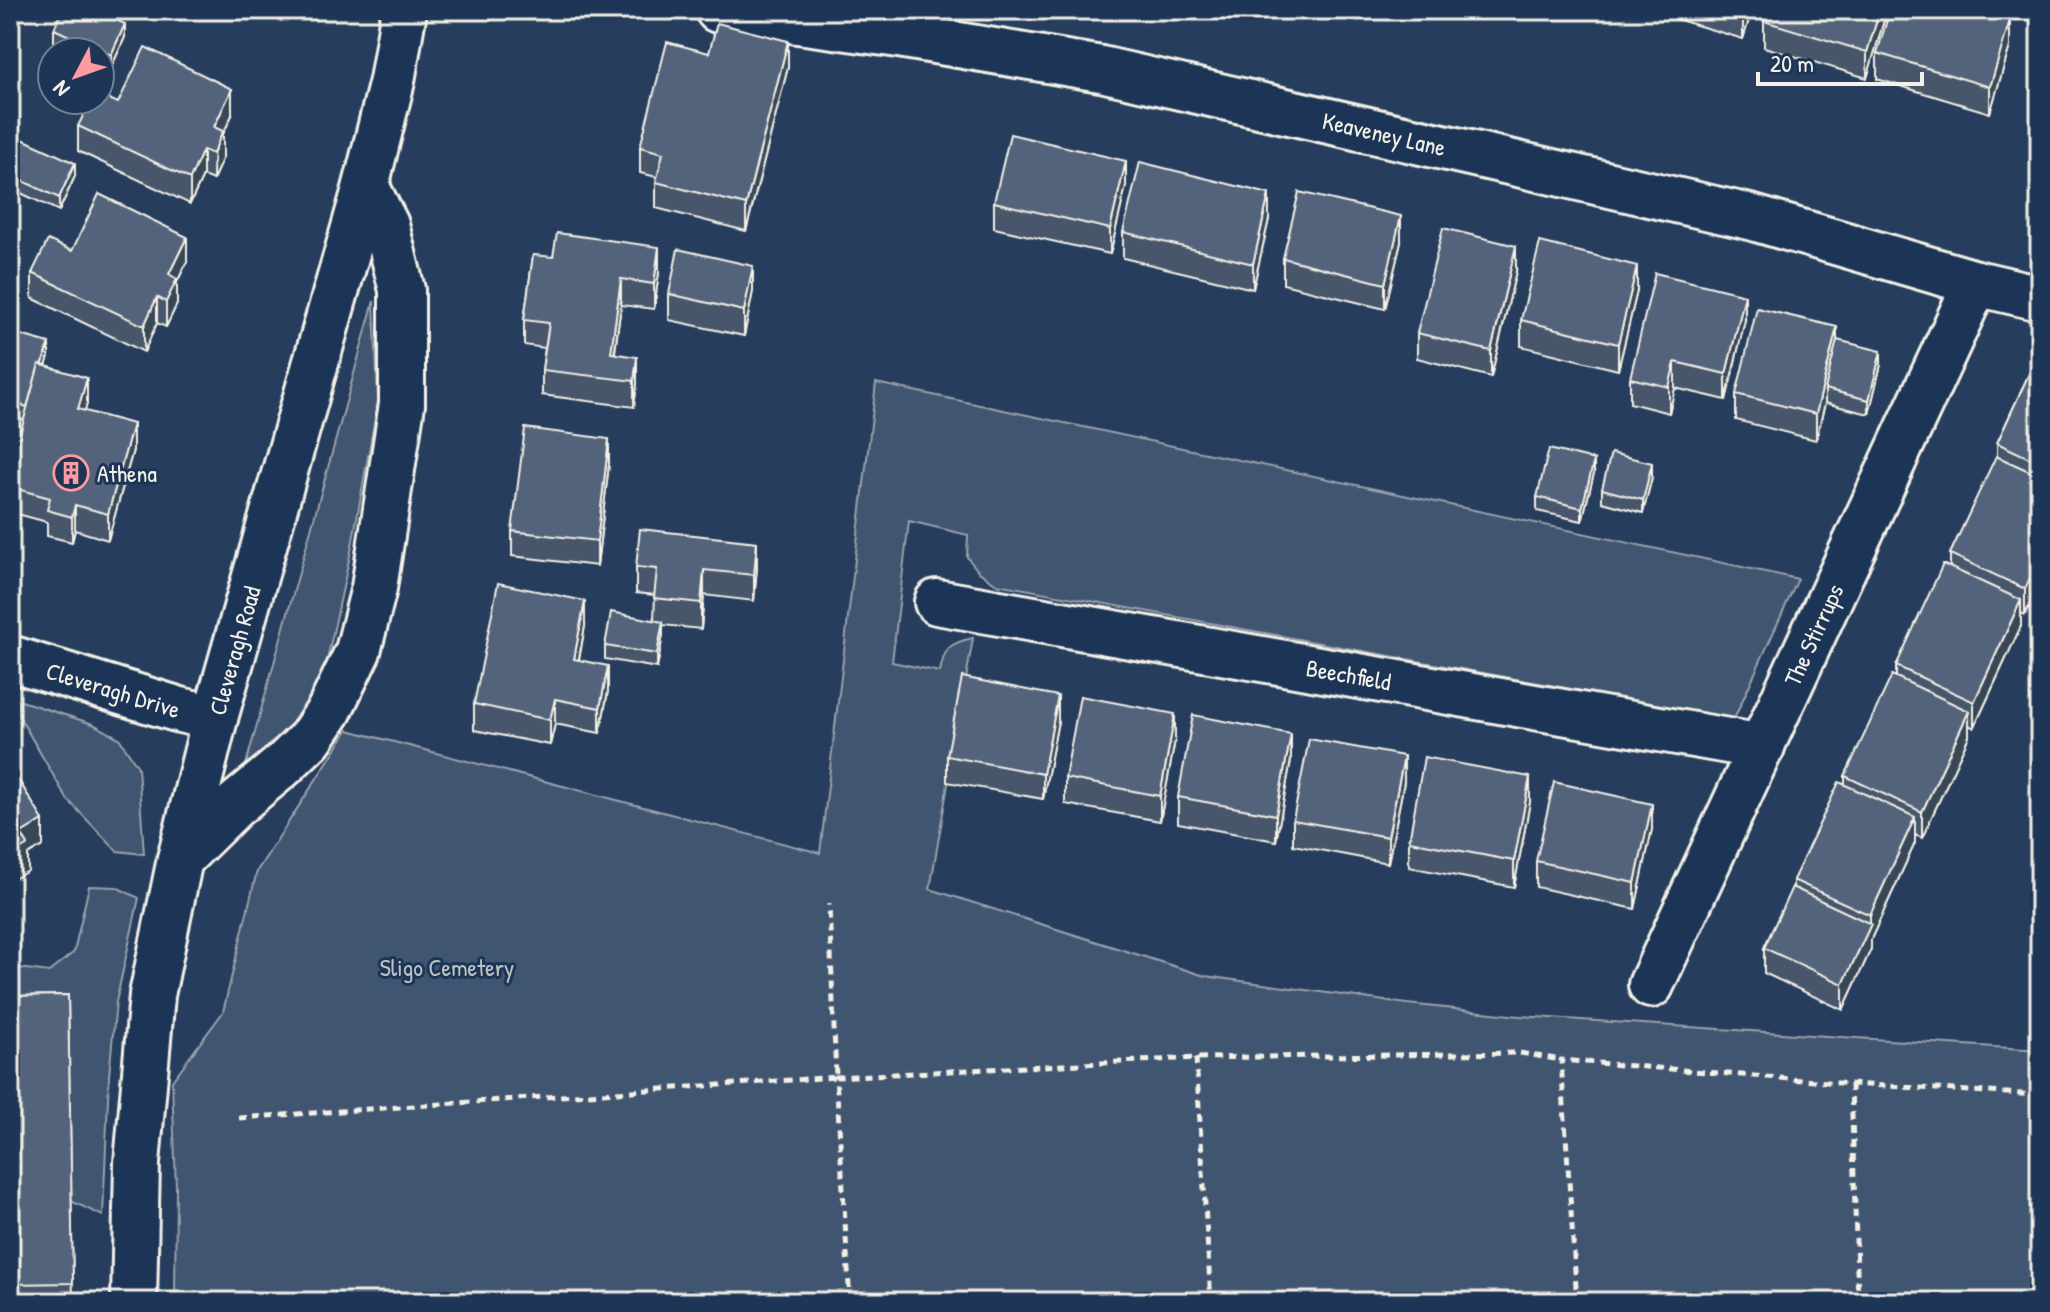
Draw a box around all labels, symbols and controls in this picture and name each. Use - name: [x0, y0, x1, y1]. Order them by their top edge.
- north arrow: [36, 36, 116, 116]
- scale bar: [1758, 36, 1922, 86]
- text: 20 m: [1770, 47, 1814, 79]
- text: N: [46, 75, 76, 103]
- street label: Keaveney Lane: [1319, 104, 1449, 163]
- building icon: Athena: [52, 454, 90, 492]
- place label: Athena: [97, 457, 157, 489]
- street label: The Stirrups: [1776, 579, 1851, 691]
- street label: Cleveragh Road: [201, 582, 268, 719]
- street label: Beechfield: [1304, 651, 1394, 698]
- street label: Cleveragh Drive: [42, 654, 185, 725]
- park label: Sligo Cemetery: [380, 951, 514, 983]

